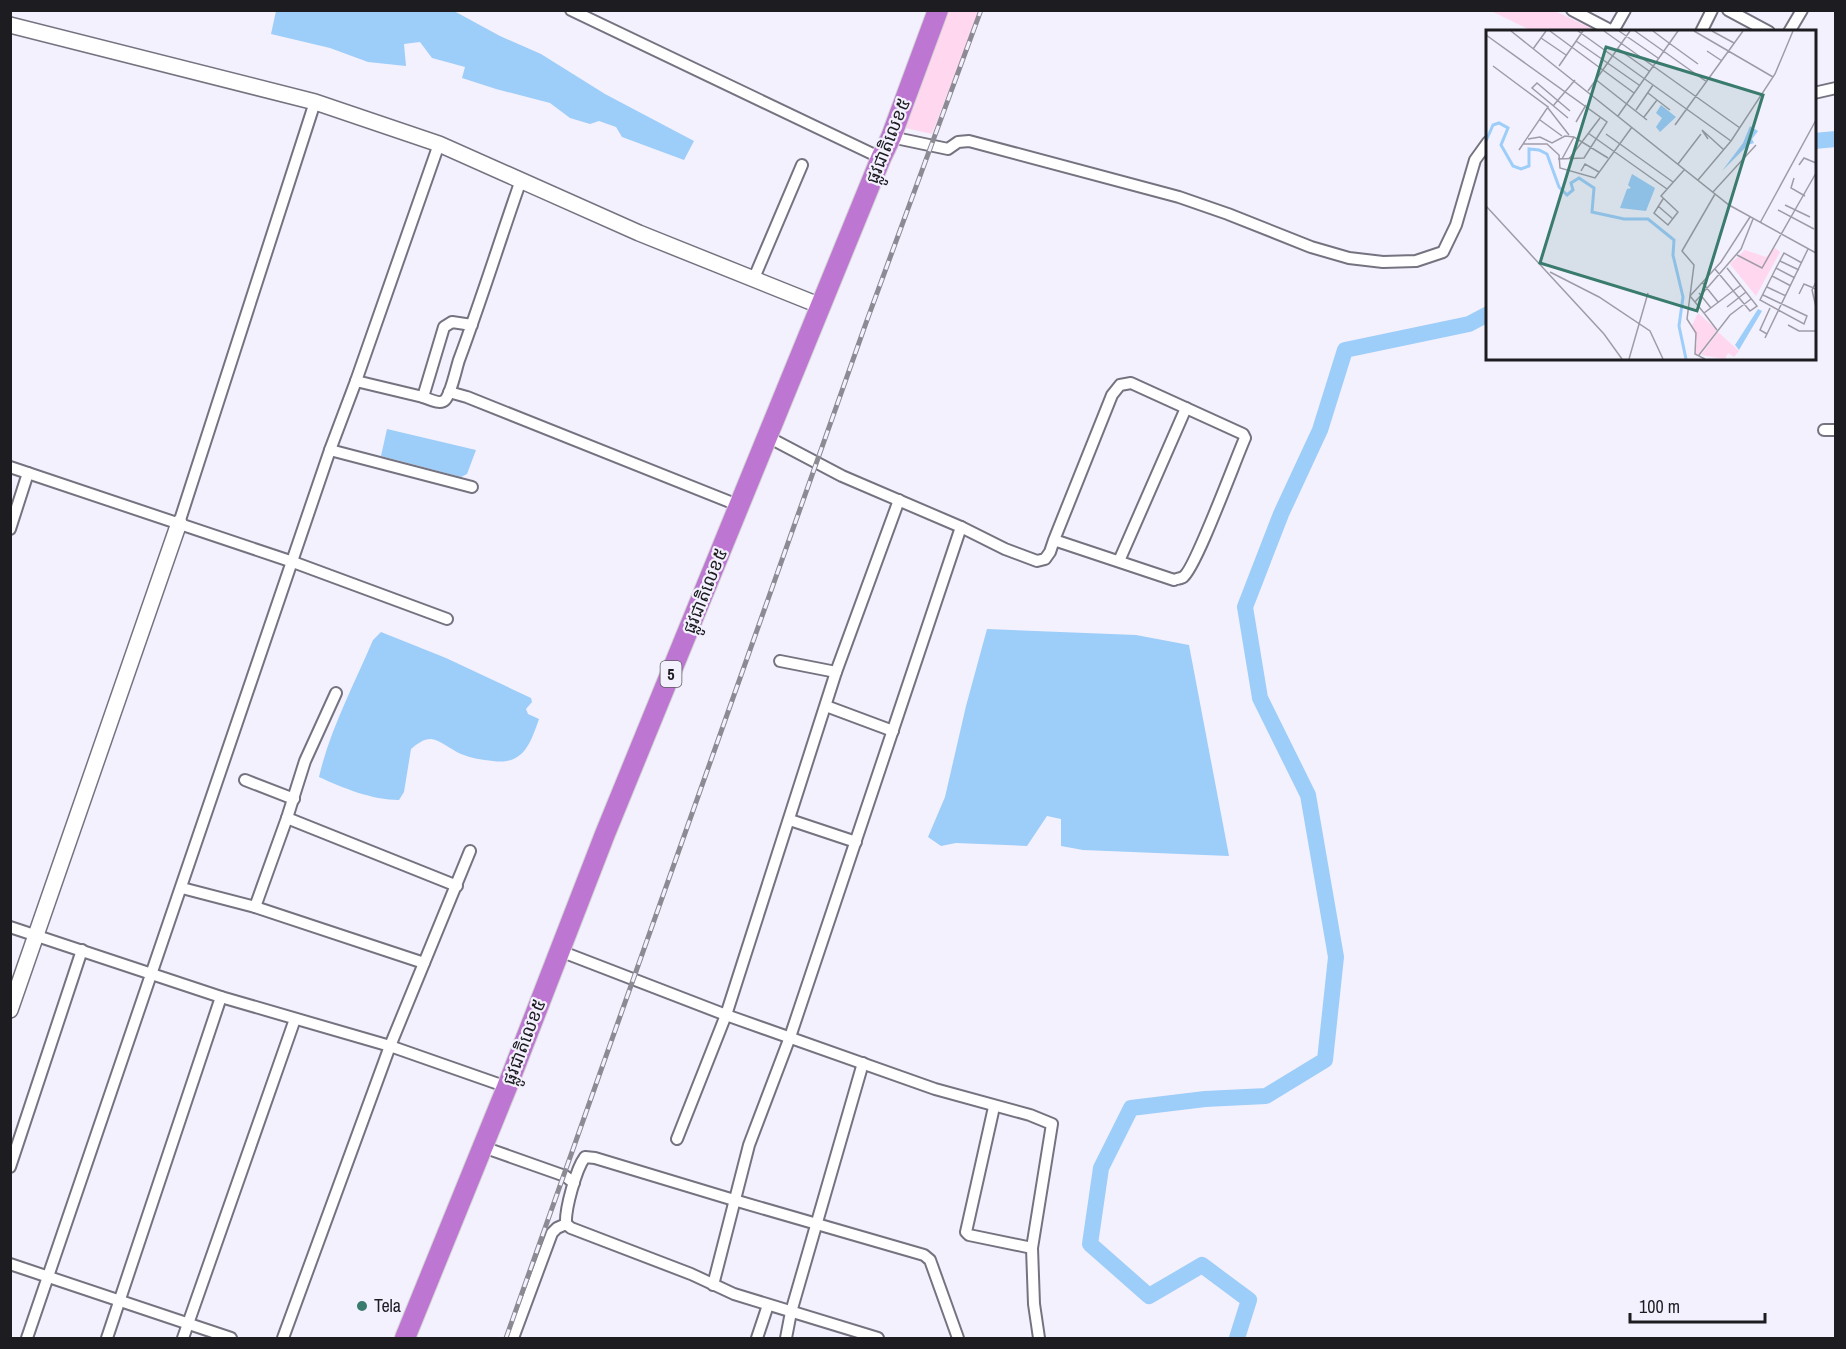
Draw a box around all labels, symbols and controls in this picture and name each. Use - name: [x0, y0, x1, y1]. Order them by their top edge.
- inset map: [1486, 30, 1816, 360]
- street label: ផ្លូវជាតិលេខ៥: [859, 94, 920, 189]
- street label: ផ្លូវជាតិលេខ៥: [676, 544, 737, 639]
- road number: 5: [660, 661, 682, 687]
- street label: ផ្លូវជាតិលេខ៥: [496, 995, 555, 1090]
- scale bar: [1630, 1286, 1765, 1324]
- place label: Tela: [374, 1293, 401, 1318]
- text: 100 m: [1639, 1294, 1680, 1319]
- marker: Tela: [355, 1299, 369, 1313]

